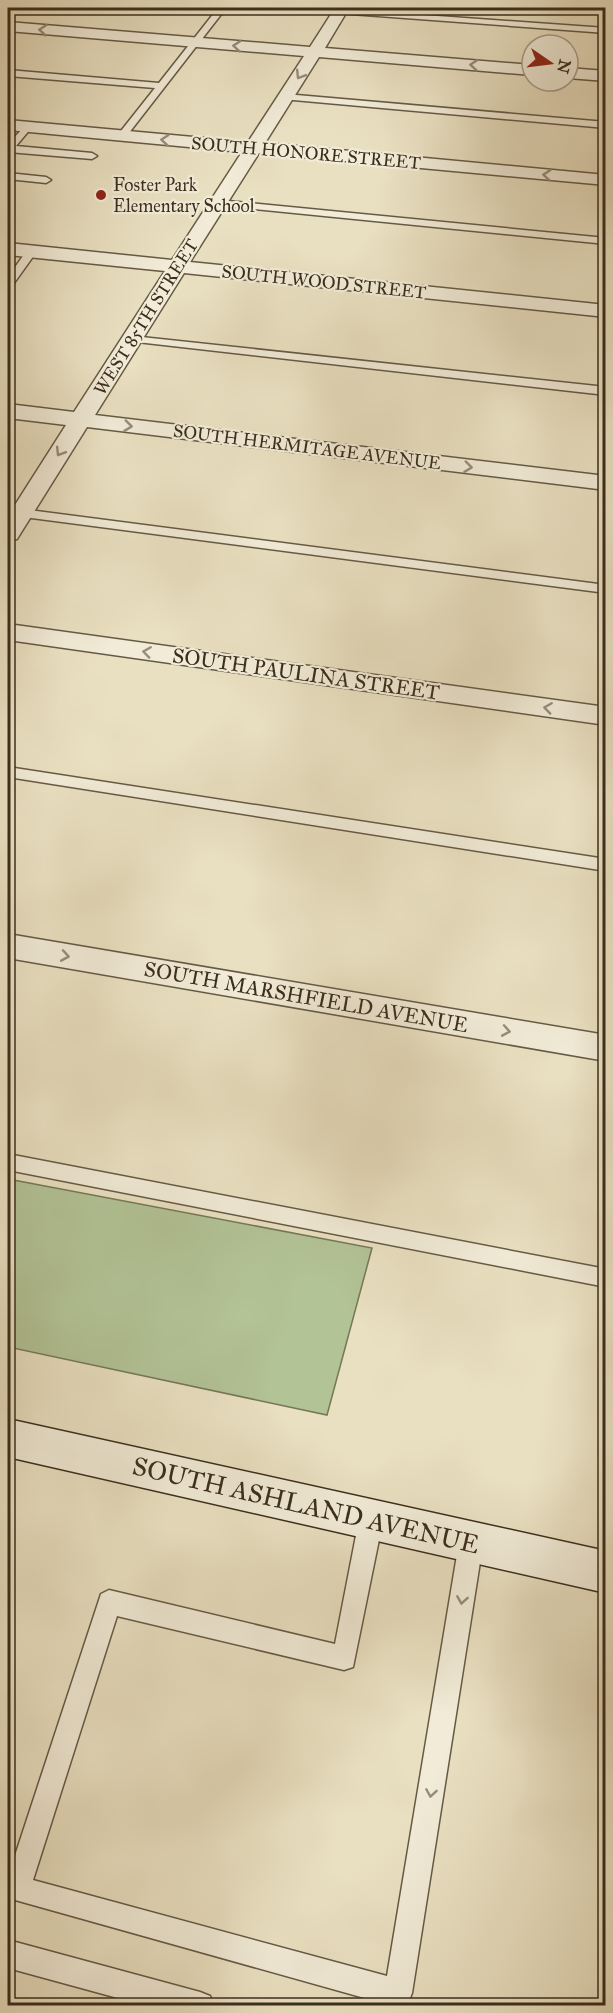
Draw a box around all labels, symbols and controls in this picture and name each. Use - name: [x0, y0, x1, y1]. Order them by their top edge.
- one-way arrow: [39, 23, 48, 36]
- north arrow: [520, 33, 580, 93]
- one-way arrow: [233, 40, 242, 53]
- text: N: [553, 58, 575, 76]
- one-way arrow: [469, 59, 478, 72]
- one-way arrow: [296, 68, 307, 79]
- street label: SOUTH HONORE STREET: [190, 132, 422, 174]
- one-way arrow: [160, 134, 169, 147]
- one-way arrow: [543, 169, 552, 182]
- place label: Foster Park Elementary School: [113, 174, 255, 217]
- marker: Foster Park Elementary School: [94, 188, 108, 202]
- street label: WEST 85TH STREET: [89, 235, 203, 399]
- street label: SOUTH WOOD STREET: [221, 260, 427, 304]
- one-way arrow: [124, 419, 133, 432]
- street label: SOUTH HERMITAGE AVENUE: [172, 420, 442, 474]
- one-way arrow: [55, 446, 67, 456]
- one-way arrow: [463, 460, 472, 473]
- street label: SOUTH PAULINA STREET: [171, 642, 441, 706]
- one-way arrow: [142, 646, 151, 658]
- one-way arrow: [543, 703, 552, 715]
- one-way arrow: [60, 949, 70, 962]
- street label: SOUTH MARSHFIELD AVENUE: [142, 956, 470, 1038]
- one-way arrow: [500, 1024, 510, 1037]
- street label: SOUTH ASHLAND AVENUE: [129, 1449, 483, 1561]
- one-way arrow: [457, 1596, 469, 1605]
- one-way arrow: [425, 1788, 437, 1797]

